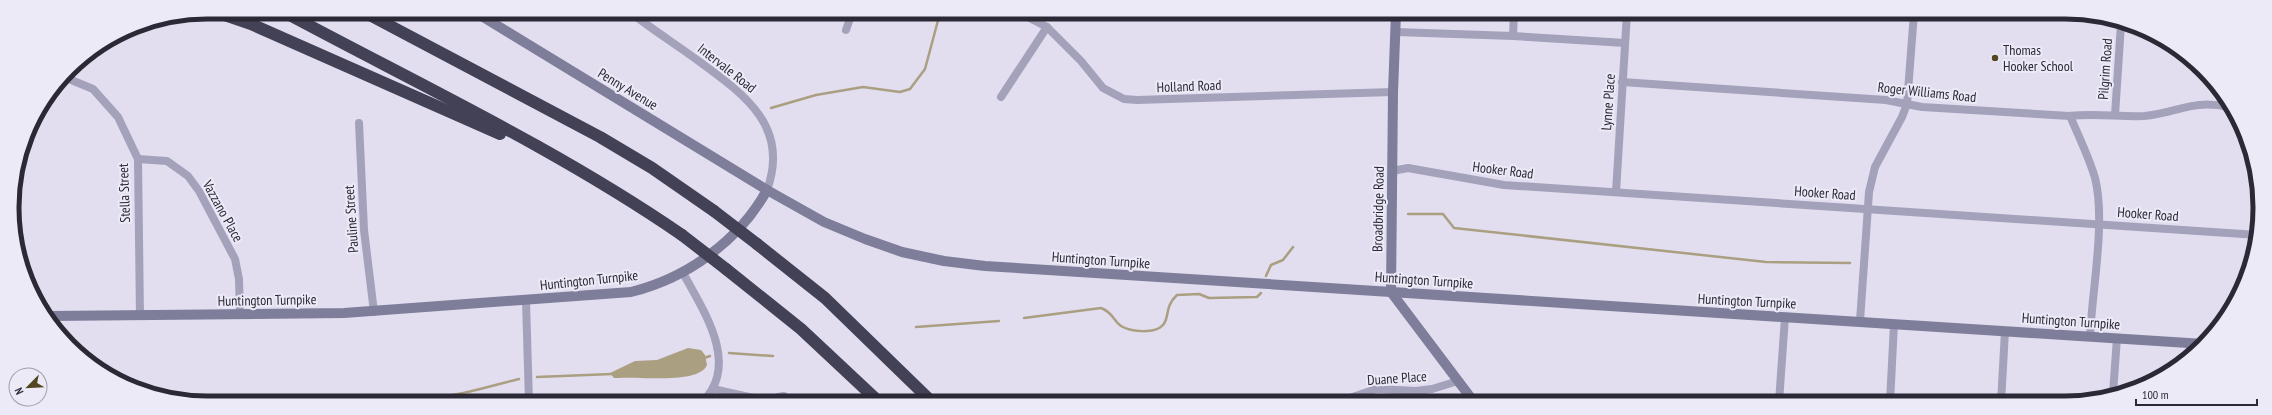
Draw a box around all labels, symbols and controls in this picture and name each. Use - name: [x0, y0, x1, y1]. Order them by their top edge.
- street label: Pilgrim Road: [2094, 38, 2116, 100]
- street label: Intervale Road: [694, 39, 760, 97]
- place label: Thomas Hooker School: [2003, 41, 2074, 75]
- marker: Thomas Hooker School: [1990, 53, 2000, 63]
- street label: Penny Avenue: [595, 64, 661, 114]
- street label: Lynne Place: [1597, 73, 1619, 131]
- street label: Holland Road: [1156, 76, 1222, 96]
- street label: Roger Williams Road: [1877, 78, 1977, 106]
- street label: Hooker Road: [1471, 157, 1535, 183]
- street label: Stella Street: [114, 163, 134, 223]
- street label: Broadbridge Road: [1368, 166, 1388, 252]
- street label: Vazzano Place: [198, 176, 247, 245]
- street label: Hooker Road: [1794, 182, 1856, 204]
- street label: Pauline Street: [340, 184, 362, 253]
- street label: Hooker Road: [2117, 203, 2179, 225]
- street label: Huntington Turnpike: [1051, 248, 1151, 272]
- street label: Huntington Turnpike: [539, 266, 639, 294]
- street label: Huntington Turnpike: [1374, 268, 1474, 292]
- street label: Huntington Turnpike: [1697, 289, 1797, 313]
- street label: Huntington Turnpike: [218, 290, 317, 310]
- street label: Huntington Turnpike: [2021, 309, 2121, 333]
- north arrow: [8, 367, 48, 407]
- street label: Duane Place: [1367, 367, 1428, 389]
- scale bar: [2136, 381, 2257, 407]
- text: N: [11, 385, 26, 397]
- text: 100 m: [2142, 387, 2169, 402]

